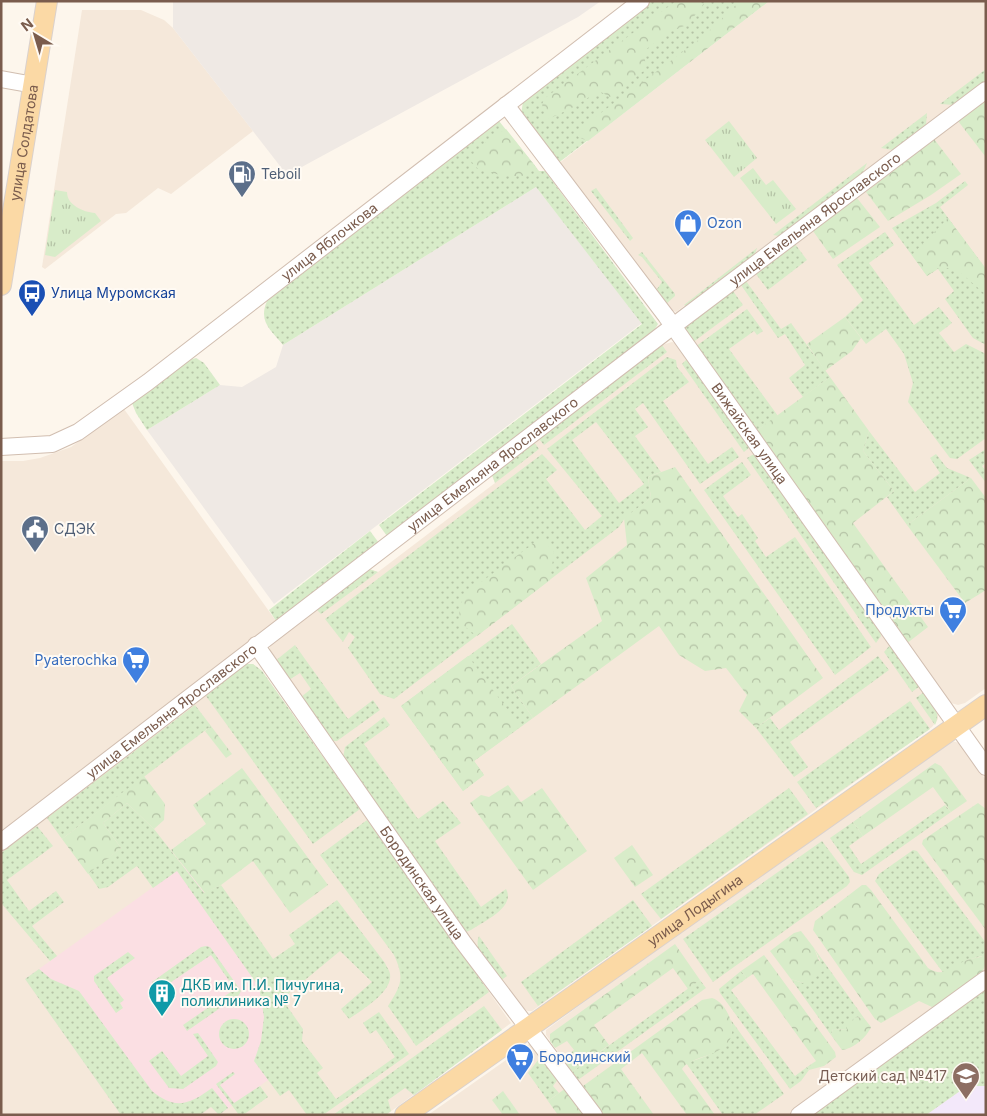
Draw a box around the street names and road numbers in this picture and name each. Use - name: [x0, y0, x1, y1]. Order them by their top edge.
- street label: улица Солдатова: [6, 83, 41, 202]
- street label: улица Емельяна Ярославского: [725, 148, 904, 289]
- street label: улица Яблочкова: [278, 199, 381, 284]
- street label: Вижайская улица: [708, 379, 791, 487]
- street label: улица Емельяна Ярославского: [404, 393, 581, 535]
- street label: улица Емельяна Ярославского: [82, 640, 260, 782]
- street label: Бородинская улица: [377, 822, 468, 943]
- street label: улица Лодыгина: [644, 871, 746, 949]

